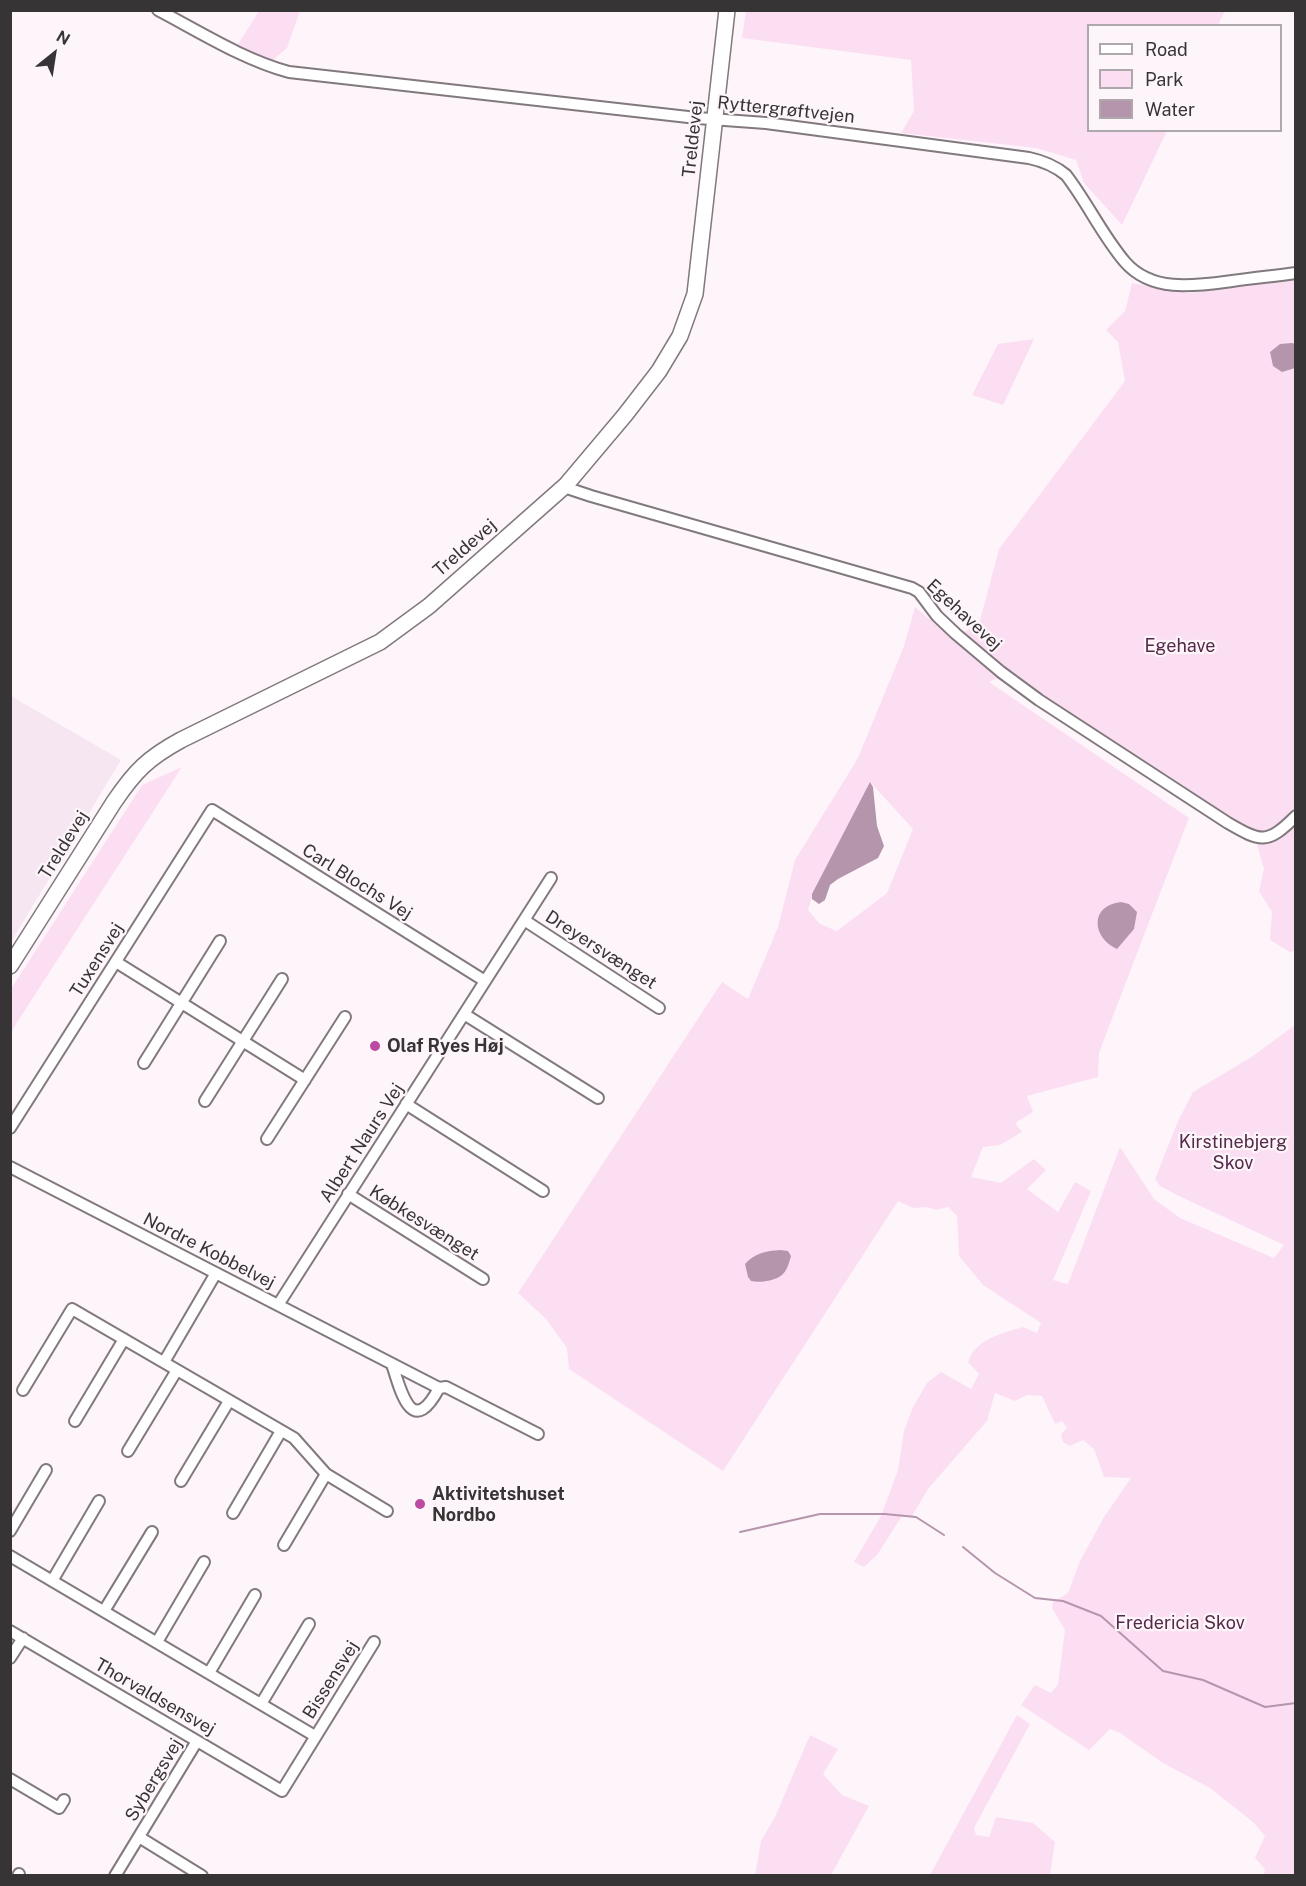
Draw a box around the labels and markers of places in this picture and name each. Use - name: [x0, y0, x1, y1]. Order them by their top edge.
- place label: Olaf Ryes Høj: [387, 1035, 504, 1057]
- marker: Olaf Ryes Høj: [368, 1039, 382, 1053]
- place label: Aktivitetshuset Nordbo: [432, 1483, 565, 1526]
- marker: Aktivitetshuset Nordbo: [413, 1497, 427, 1511]

